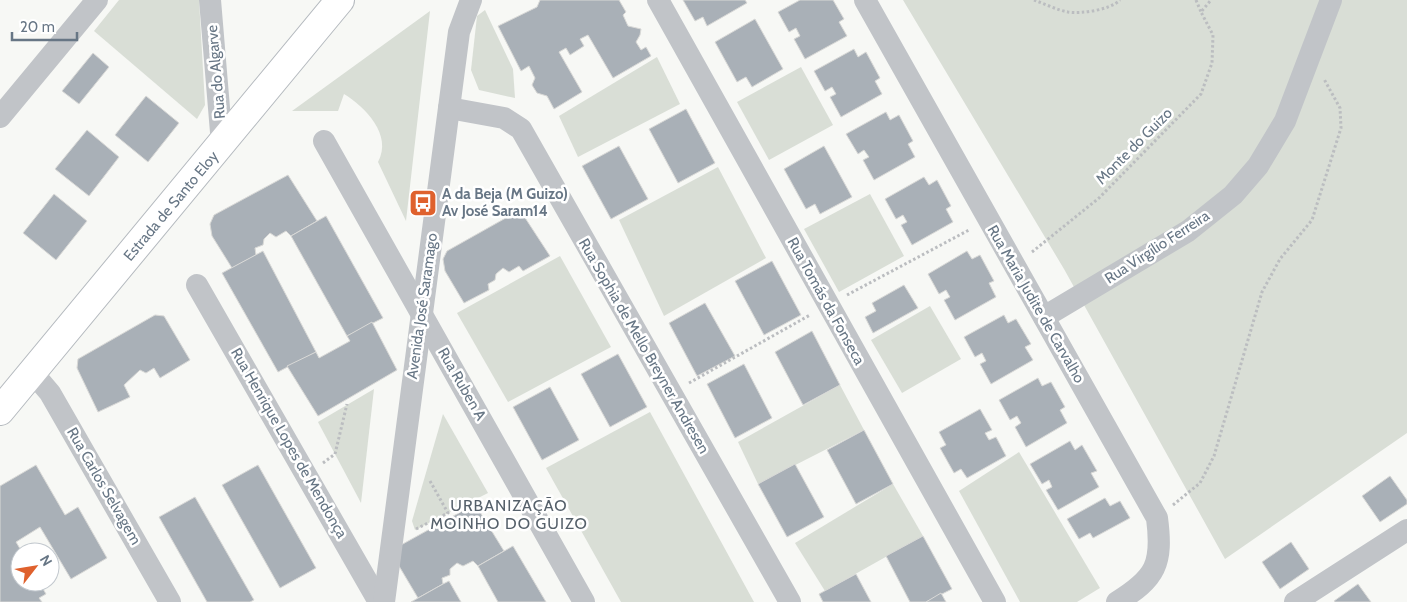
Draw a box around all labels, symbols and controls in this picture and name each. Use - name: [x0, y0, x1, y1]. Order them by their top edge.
- scale bar: [12, 10, 78, 42]
- text: 20 m: [20, 18, 55, 36]
- street label: Rua do Algarve: [203, 24, 229, 120]
- street label: Monte do Guizo: [1092, 104, 1176, 188]
- street label: Estrada de Santo Eloy: [120, 147, 222, 265]
- place label: A da Beja (M Guizo) Av José Saram14: [442, 185, 568, 220]
- bus stop icon: A da Beja (M Guizo) Av José Saram14: [408, 188, 438, 218]
- street label: Rua Virgílio Ferreira: [1101, 206, 1213, 288]
- street label: Rua Maria Judite de Carvalho: [983, 222, 1089, 386]
- street label: Avenida José Saramago: [403, 232, 441, 380]
- street label: Rua Tomás da Fonseca: [783, 234, 869, 369]
- street label: Rua Sophia de Mello Breyner Andresen: [575, 235, 713, 457]
- street label: Rua Ruben A: [434, 344, 490, 424]
- street label: Rua Henrique Lopes de Mendonça: [227, 345, 351, 542]
- street label: Rua Carlos Selvagem: [63, 424, 145, 548]
- district label: URBANIZAÇÃO MOINHO DO GUIZO: [430, 496, 588, 533]
- north arrow: [10, 542, 60, 592]
- text: N: [36, 551, 56, 569]

